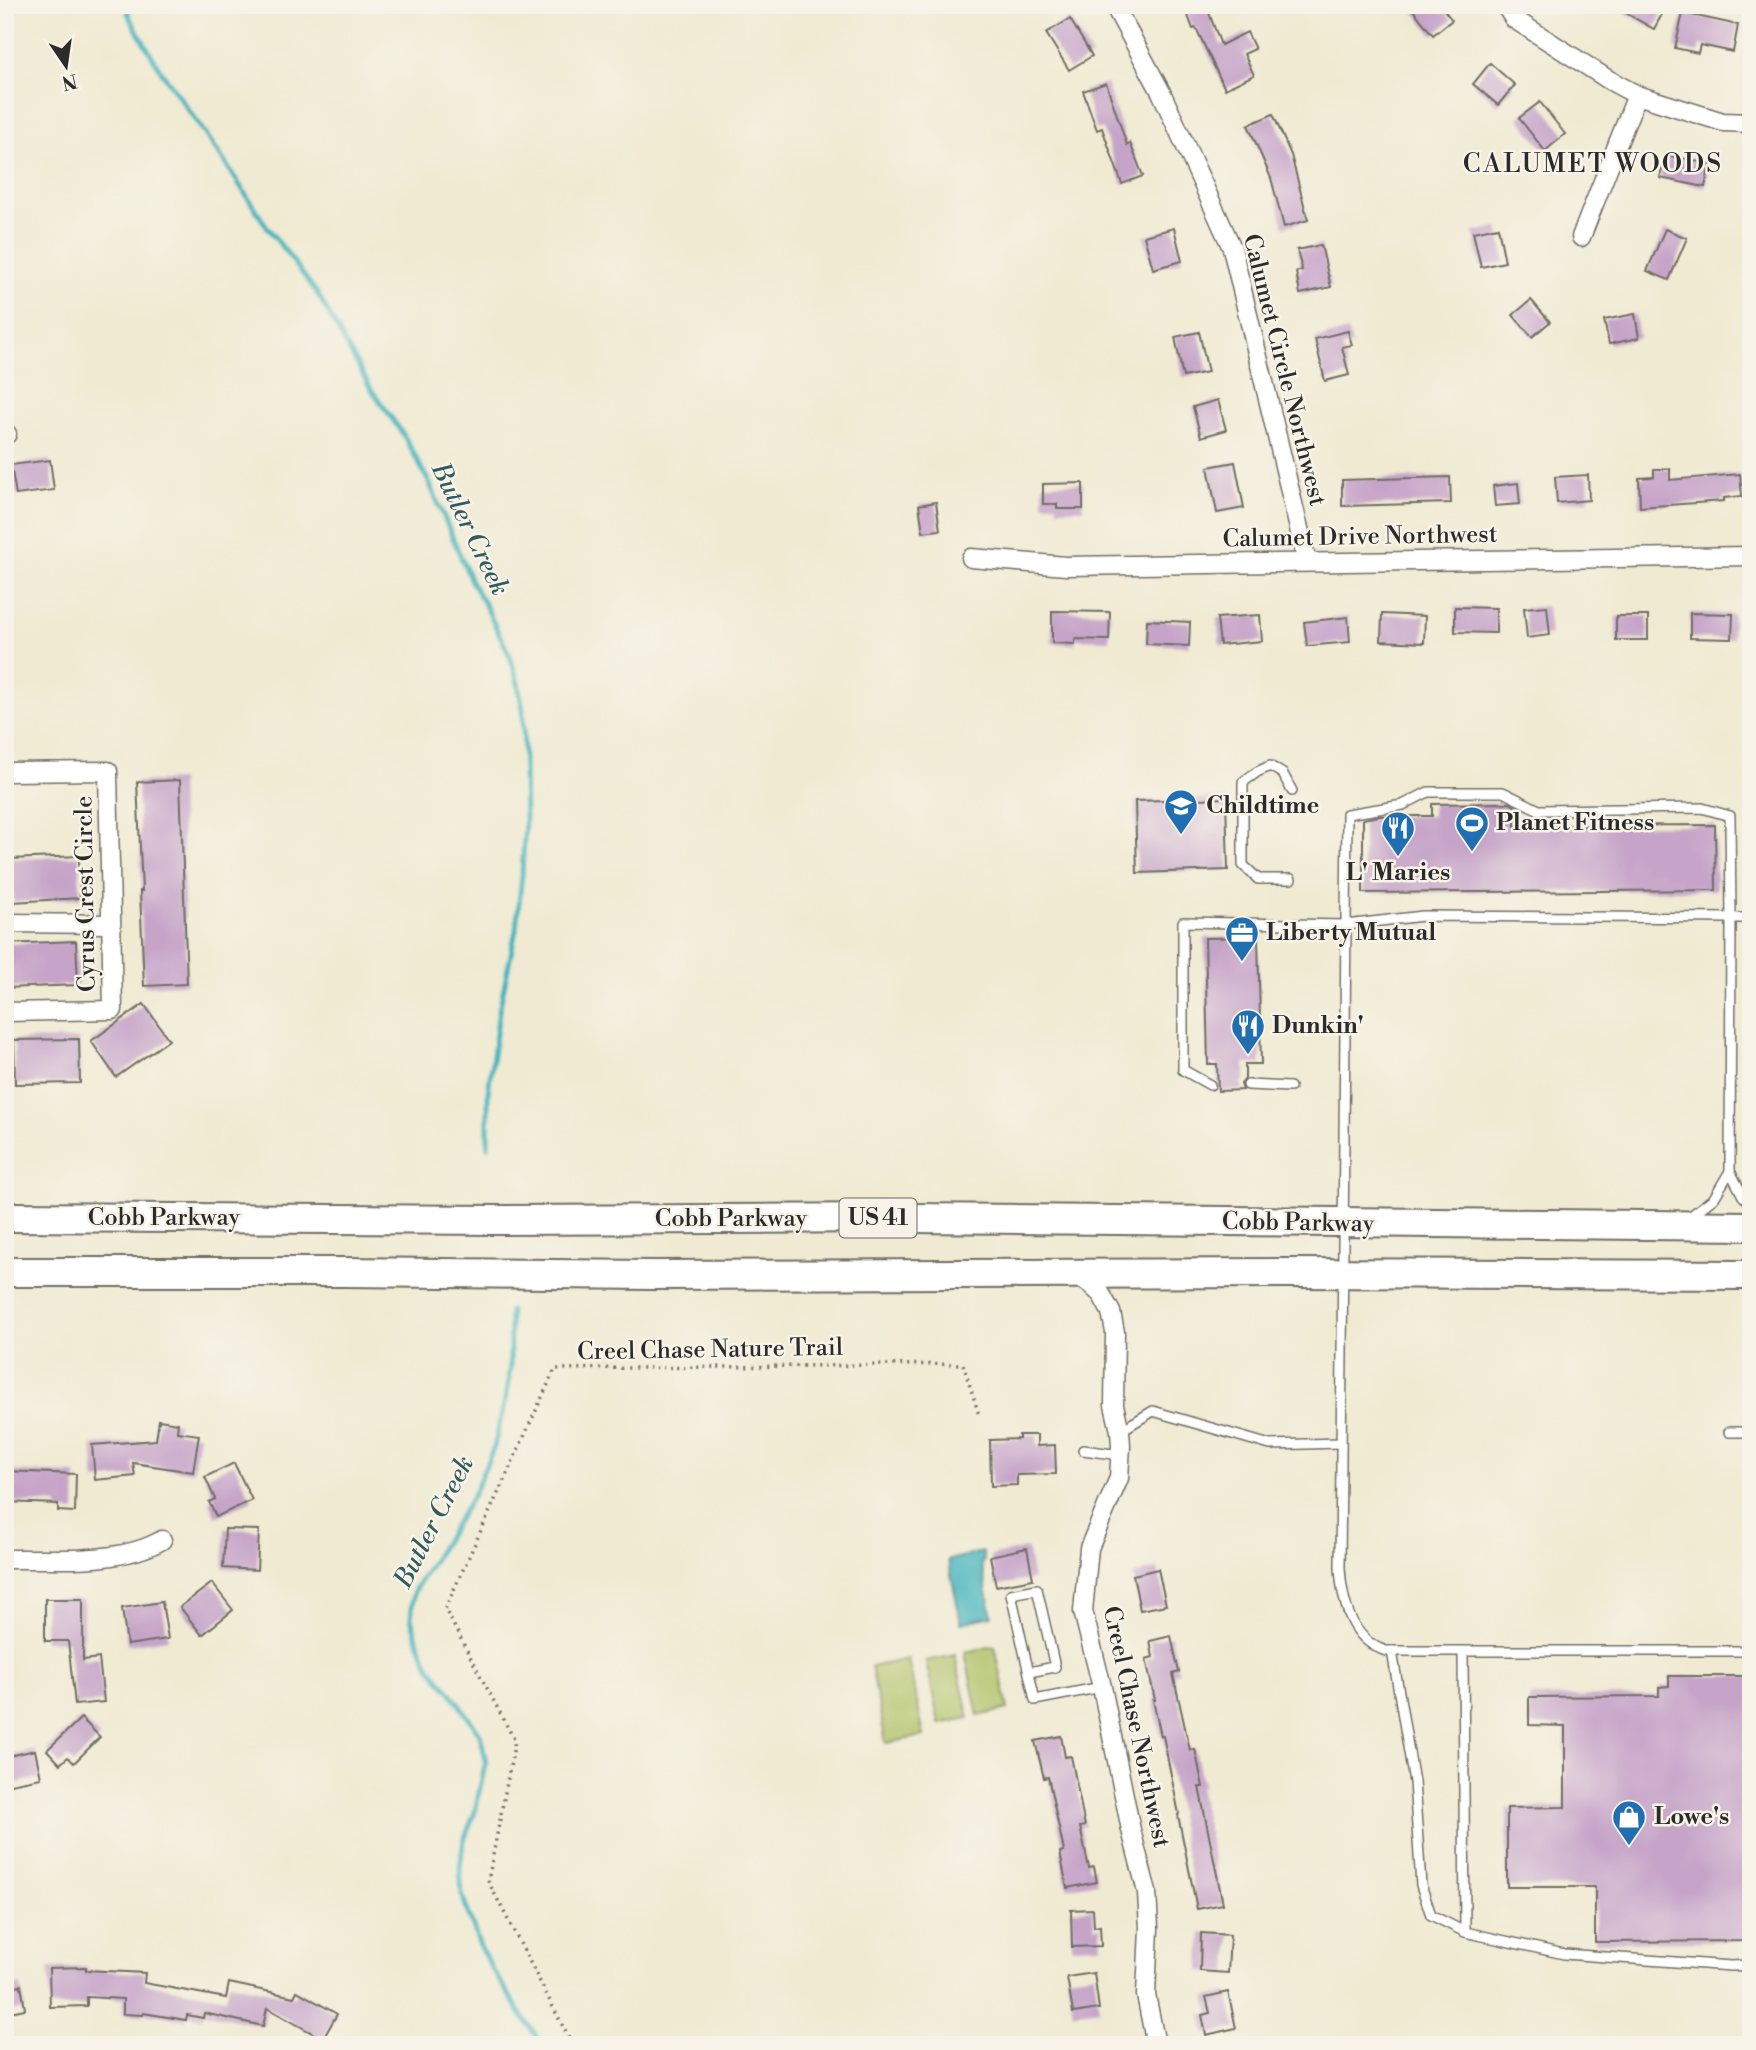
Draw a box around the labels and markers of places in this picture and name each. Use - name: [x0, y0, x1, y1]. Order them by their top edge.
- school or university icon: Childtime: [1162, 787, 1200, 836]
- place label: Childtime: [1206, 791, 1320, 821]
- sports icon: Planet Fitness: [1453, 804, 1491, 853]
- place label: Planet Fitness: [1496, 808, 1654, 838]
- restaurant icon: L' Maries: [1379, 809, 1417, 858]
- place label: L' Maries: [1346, 858, 1450, 888]
- office icon: Liberty Mutual: [1223, 914, 1261, 963]
- place label: Liberty Mutual: [1266, 918, 1436, 948]
- restaurant icon: Dunkin': [1229, 1007, 1267, 1056]
- place label: Dunkin': [1272, 1011, 1364, 1041]
- shop icon: Lowe's: [1610, 1798, 1648, 1847]
- place label: Lowe's: [1654, 1802, 1729, 1832]

